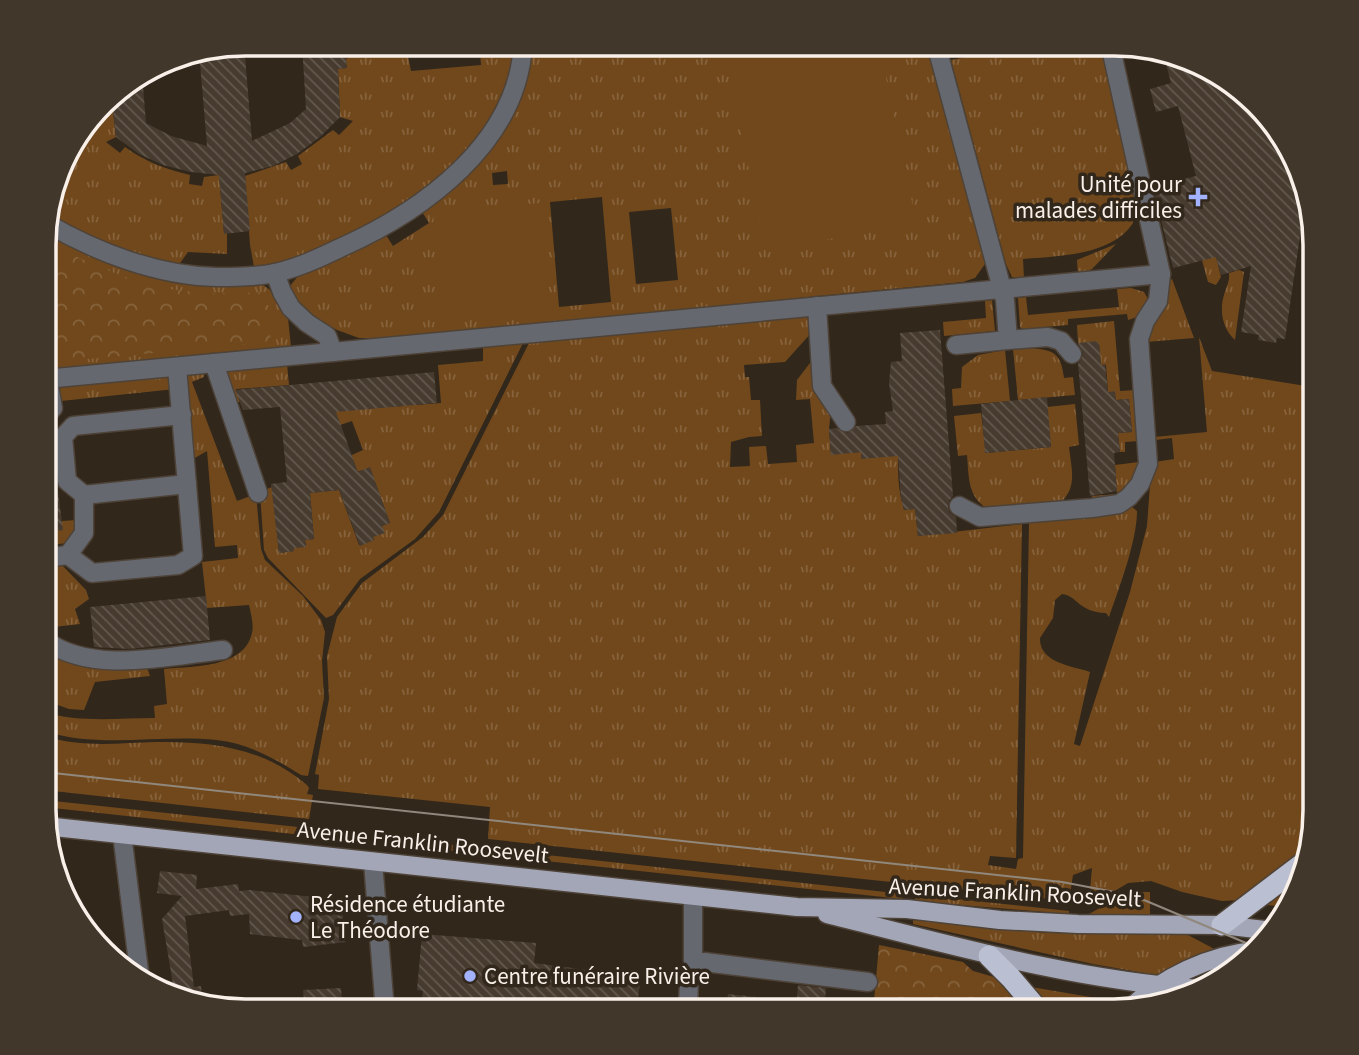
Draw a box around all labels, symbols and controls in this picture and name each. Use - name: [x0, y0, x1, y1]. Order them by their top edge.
- place label: Unité pour malades difficiles: [1015, 168, 1183, 227]
- marker: Unité pour malades difficiles: [1188, 187, 1208, 207]
- street label: Avenue Franklin Roosevelt: [296, 813, 551, 872]
- street label: Avenue Franklin Roosevelt: [888, 869, 1142, 916]
- place label: Résidence étudiante Le Théodore: [310, 888, 505, 947]
- marker: Résidence étudiante Le Théodore: [288, 909, 304, 925]
- place label: Centre funéraire Rivière: [484, 960, 710, 993]
- marker: Centre funéraire Rivière: [462, 968, 478, 984]

